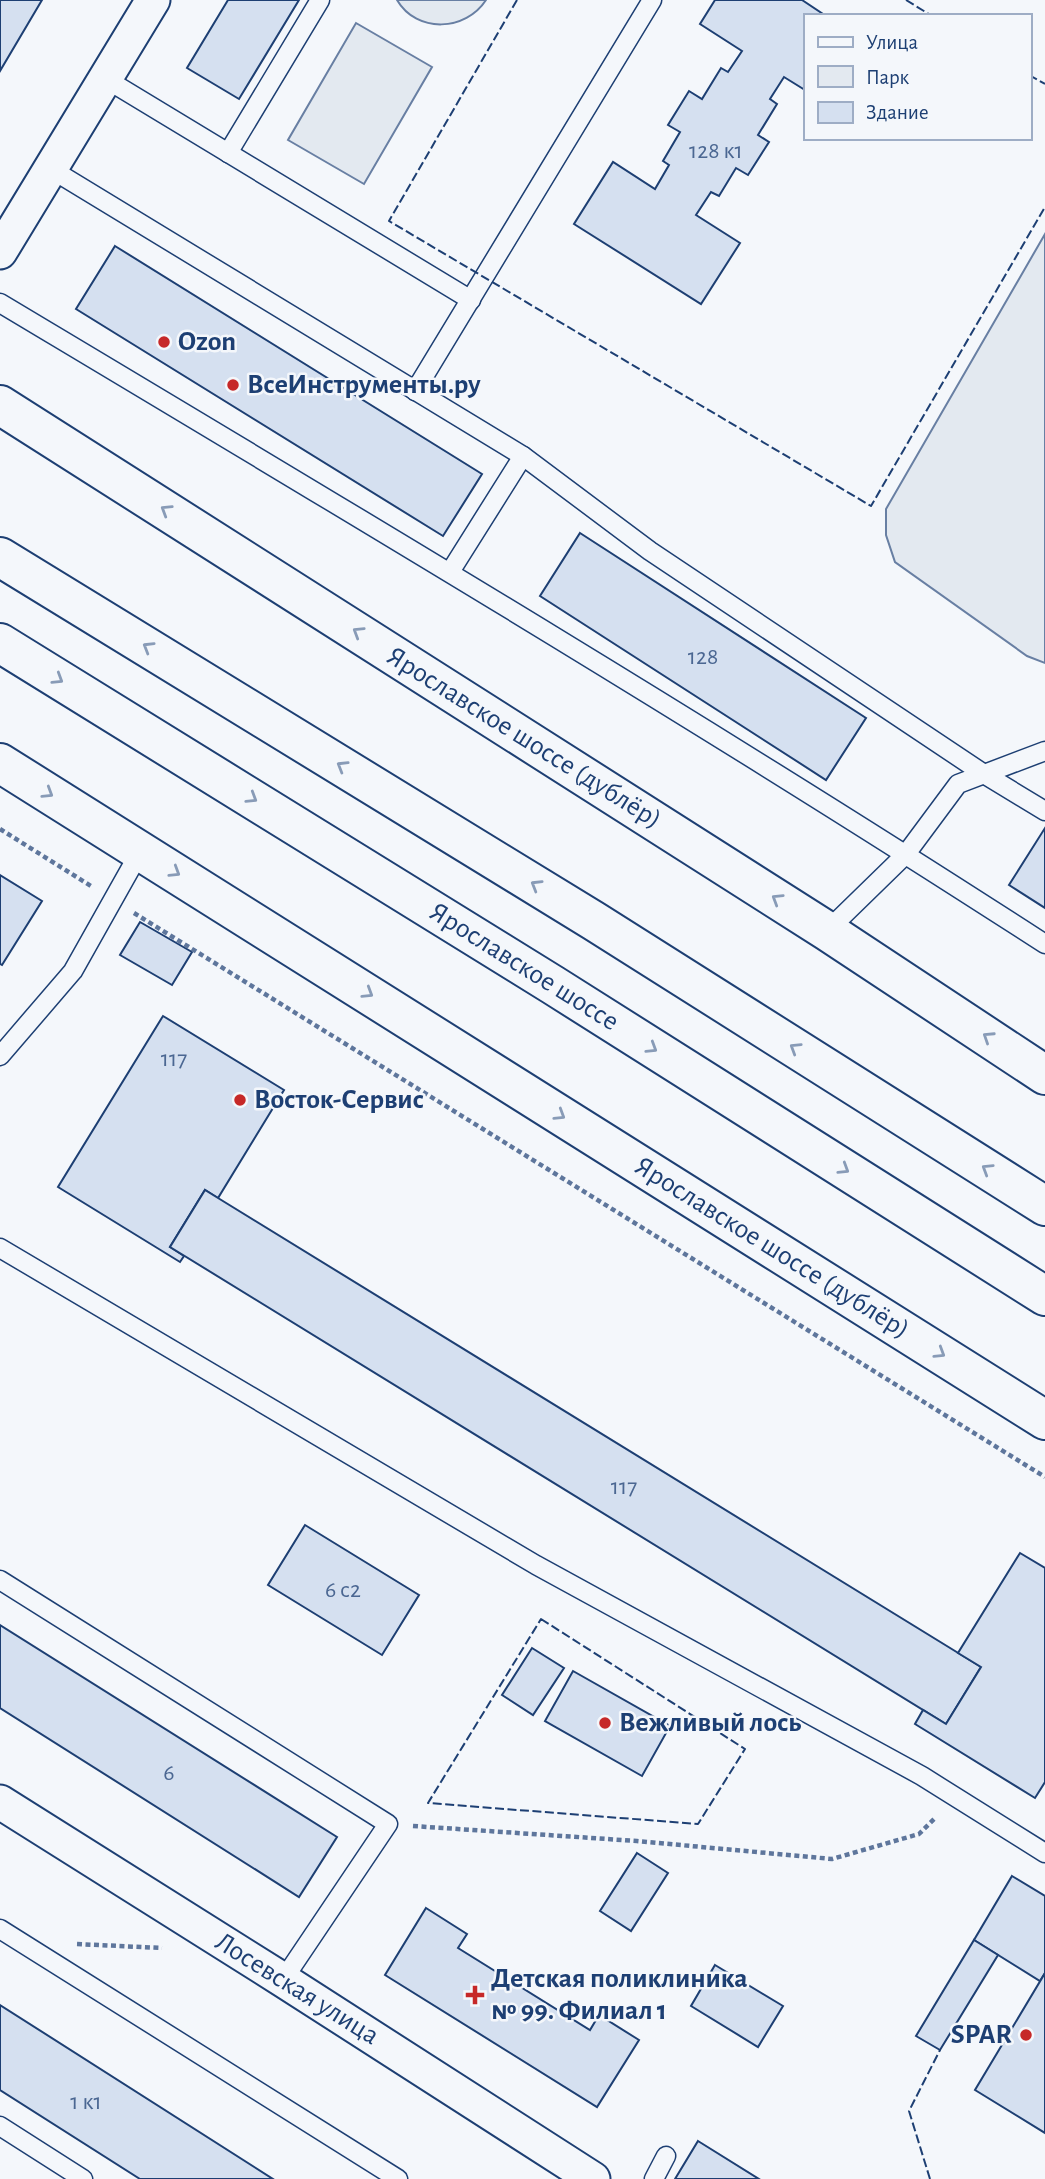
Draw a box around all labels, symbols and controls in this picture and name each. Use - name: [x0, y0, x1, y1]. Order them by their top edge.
- legend: [804, 14, 1031, 140]
- text: Улица: [866, 32, 919, 53]
- text: Парк: [866, 67, 910, 88]
- text: Здание: [866, 102, 929, 123]
- house number: 128 к1: [689, 139, 743, 163]
- place label: Ozon: [178, 328, 236, 356]
- marker: Ozon: [156, 334, 172, 350]
- place label: ВсеИнструменты.ру: [247, 371, 481, 399]
- marker: ВсеИнструменты.ру: [225, 377, 241, 393]
- one-way arrow: [161, 506, 174, 519]
- one-way arrow: [352, 628, 365, 641]
- street label: Ярославское шоссе (дублёр): [382, 642, 666, 834]
- one-way arrow: [142, 643, 155, 656]
- house number: 128: [688, 645, 718, 669]
- one-way arrow: [50, 670, 63, 683]
- one-way arrow: [336, 762, 349, 775]
- one-way arrow: [41, 784, 54, 797]
- one-way arrow: [244, 790, 257, 803]
- one-way arrow: [168, 864, 181, 877]
- one-way arrow: [530, 880, 543, 893]
- one-way arrow: [772, 895, 785, 908]
- street label: Ярославское шоссе: [425, 898, 623, 1036]
- one-way arrow: [360, 985, 373, 998]
- one-way arrow: [983, 1033, 996, 1045]
- one-way arrow: [644, 1039, 657, 1052]
- one-way arrow: [790, 1043, 803, 1056]
- house number: 117: [161, 1047, 187, 1071]
- place label: Восток-Сервис: [254, 1086, 424, 1114]
- marker: Восток-Сервис: [232, 1092, 248, 1108]
- one-way arrow: [553, 1106, 566, 1119]
- street label: Ярославское шоссе (дублёр): [630, 1152, 914, 1344]
- one-way arrow: [837, 1161, 850, 1174]
- one-way arrow: [982, 1165, 995, 1178]
- one-way arrow: [932, 1345, 945, 1358]
- house number: 117: [611, 1475, 637, 1499]
- house number: 6 с2: [325, 1578, 361, 1602]
- place label: Вежливый лось: [619, 1709, 801, 1737]
- marker: Вежливый лось: [597, 1715, 613, 1731]
- house number: 6: [163, 1761, 175, 1785]
- street label: Лосевская улица: [210, 1928, 384, 2051]
- place label: Детская поликлиника № 99. Филиал 1: [491, 1965, 747, 2025]
- marker: Детская поликлиника № 99. Филиал 1: [465, 1985, 485, 2005]
- place label: SPAR: [951, 2021, 1012, 2049]
- marker: SPAR: [1018, 2027, 1034, 2043]
- house number: 1 к1: [70, 2090, 102, 2114]

